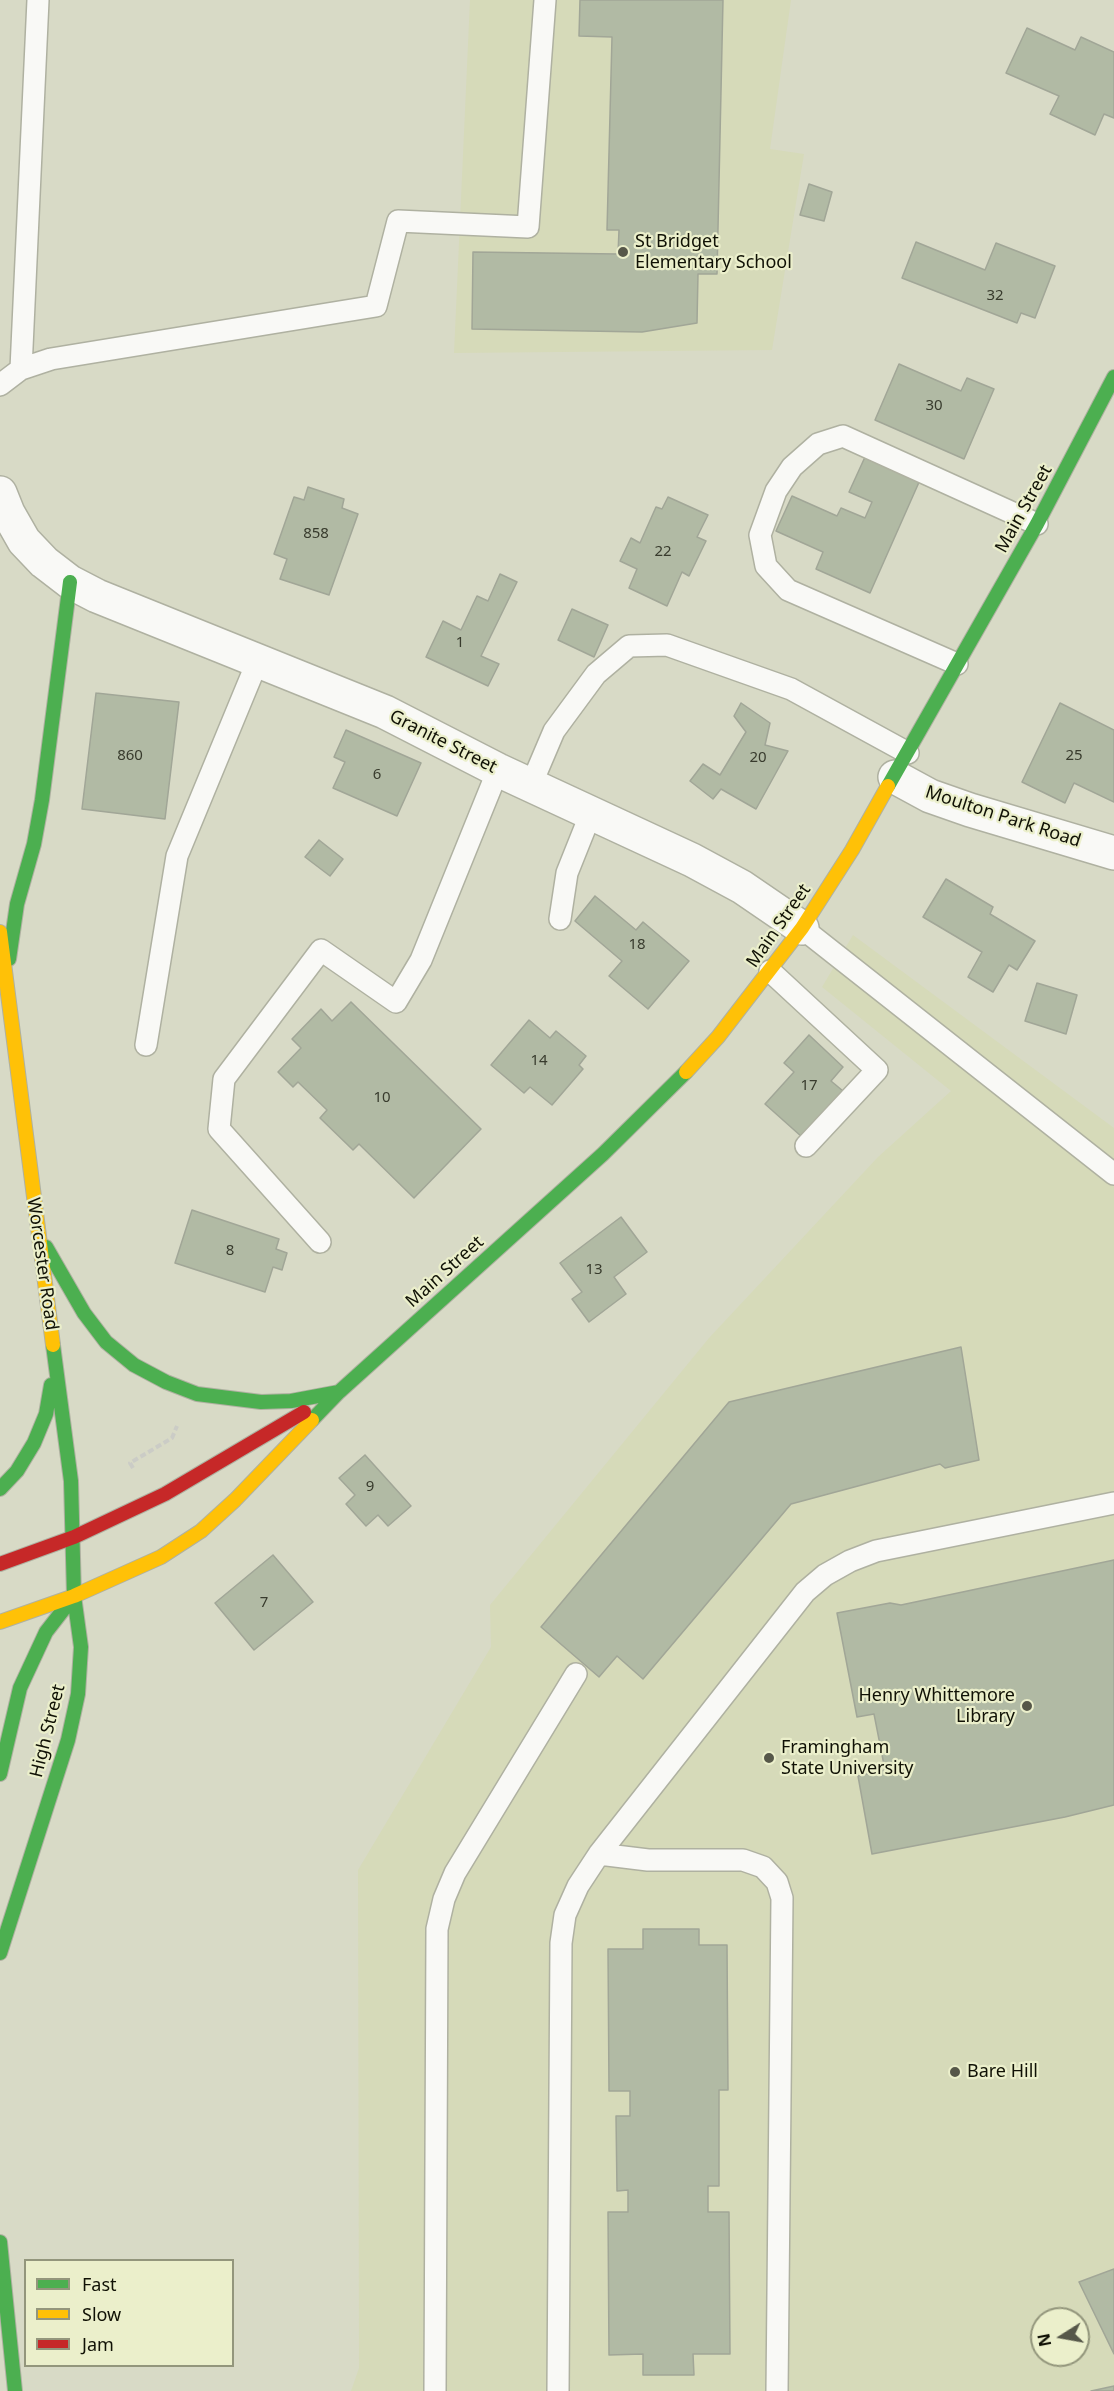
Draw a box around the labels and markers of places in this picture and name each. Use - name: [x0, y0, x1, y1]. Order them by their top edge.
- place label: St Bridget Elementary School: [635, 231, 792, 274]
- marker: St Bridget Elementary School: [616, 245, 630, 259]
- place label: Henry Whittemore Library: [858, 1685, 1015, 1728]
- marker: Henry Whittemore Library: [1020, 1699, 1034, 1713]
- place label: Framingham State University: [781, 1737, 913, 1780]
- marker: Framingham State University: [762, 1751, 776, 1765]
- place label: Bare Hill: [967, 2061, 1038, 2083]
- marker: Bare Hill: [948, 2065, 962, 2079]

